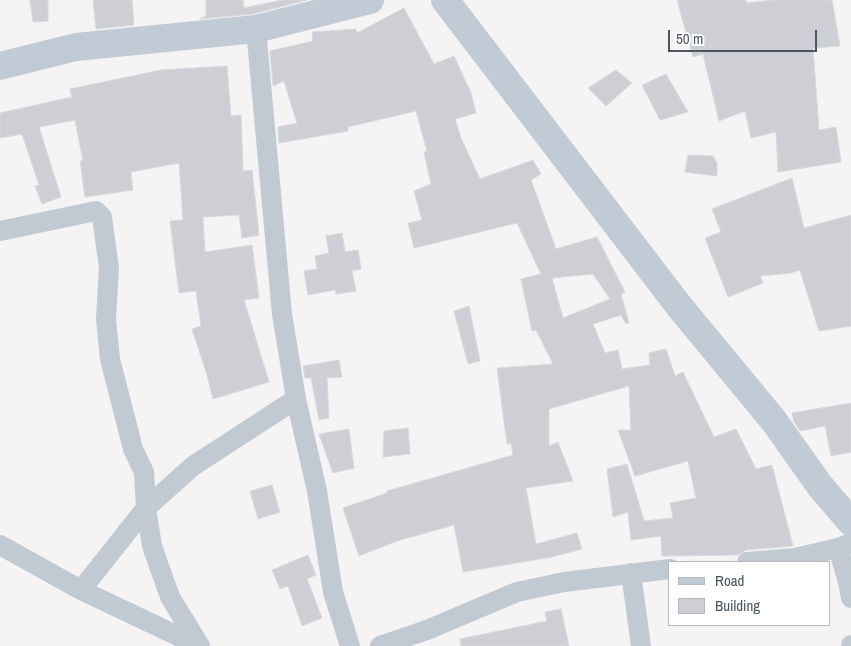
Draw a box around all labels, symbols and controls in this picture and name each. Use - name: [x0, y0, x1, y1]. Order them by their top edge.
- scale bar: [671, 20, 820, 52]
- text: 50 m: [676, 28, 703, 49]
- legend: [668, 561, 831, 626]
- text: Road: [715, 570, 744, 591]
- text: Building: [715, 595, 760, 616]

